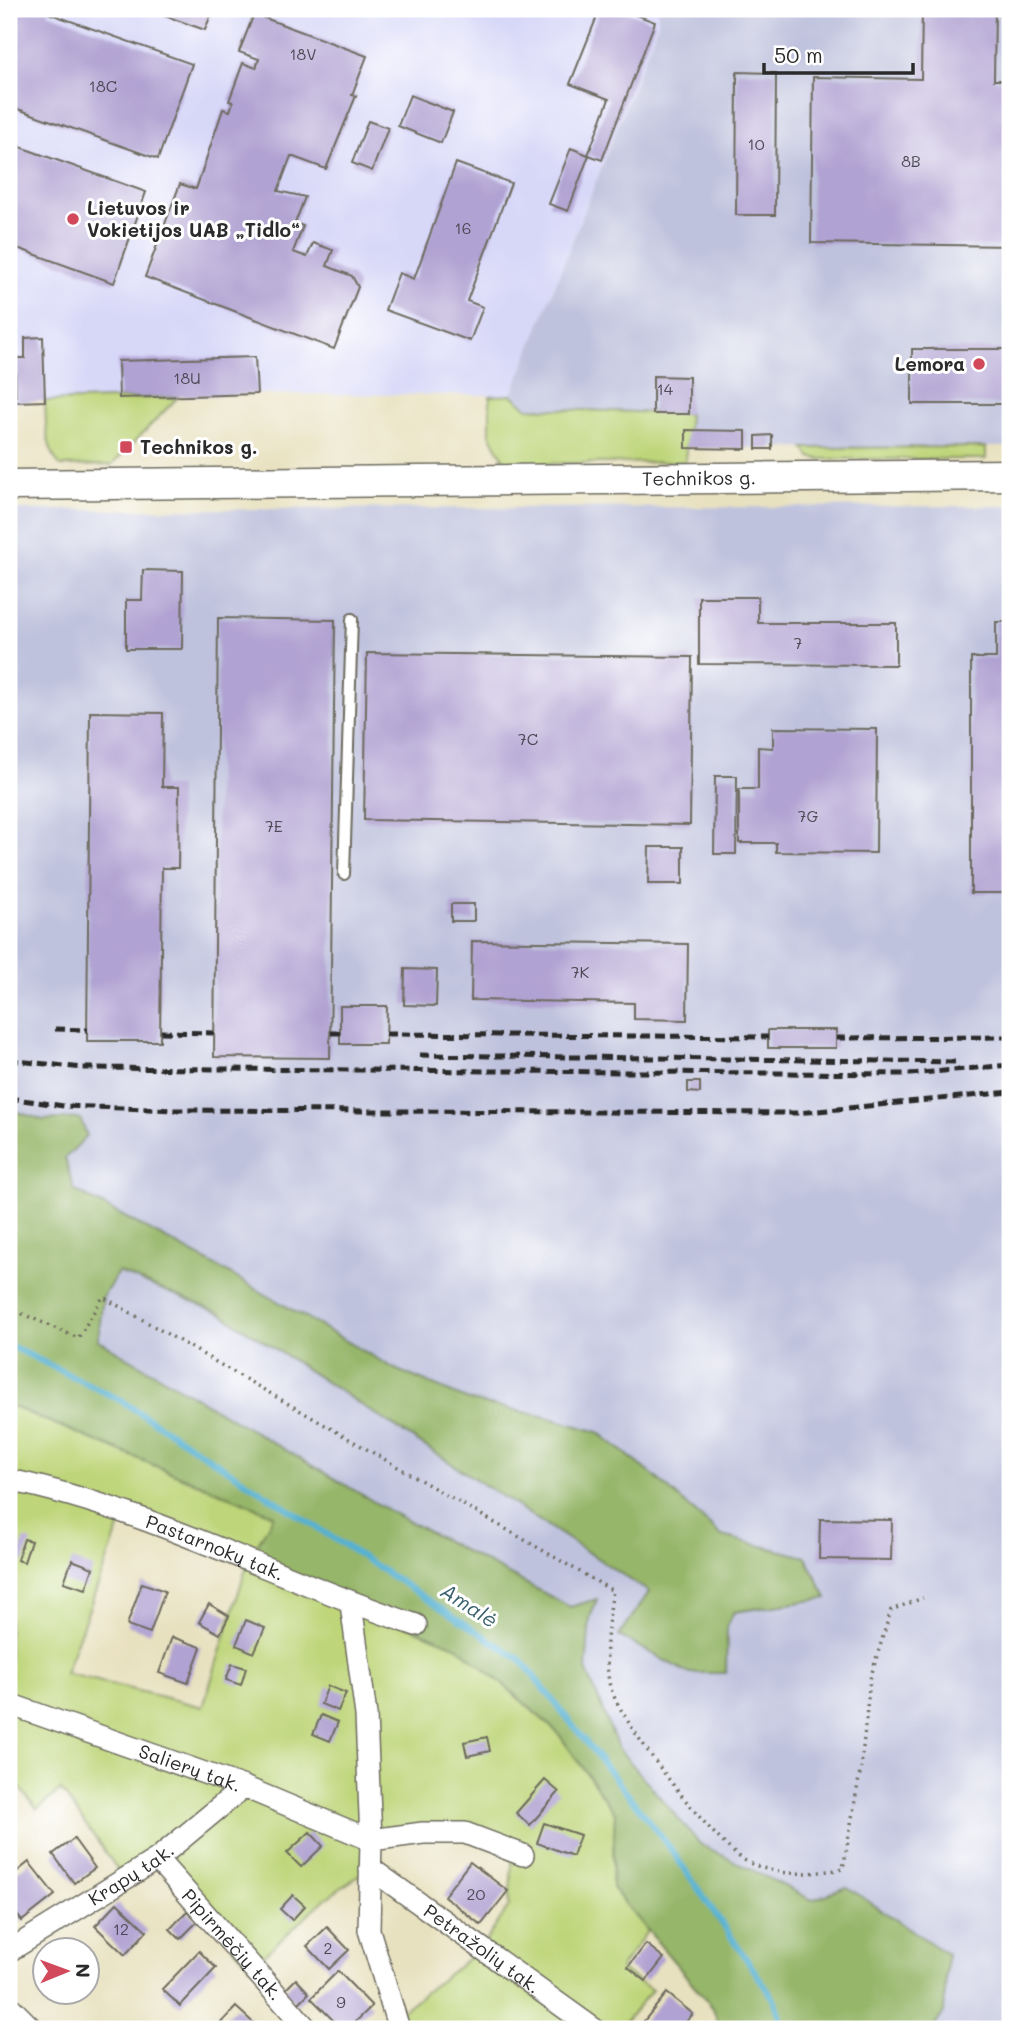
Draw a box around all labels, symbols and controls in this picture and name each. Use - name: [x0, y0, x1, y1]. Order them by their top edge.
- scale bar: [764, 32, 912, 76]
- text: 50 m: [774, 41, 823, 68]
- house number: 18V: [289, 43, 317, 64]
- house number: 18C: [89, 75, 117, 96]
- house number: 10: [747, 133, 765, 154]
- house number: 8B: [901, 150, 921, 171]
- place label: Lietuvos ir Vokietijos UAB „Tidlo“: [87, 195, 300, 242]
- marker: Lietuvos ir Vokietijos UAB „Tidlo“: [65, 211, 81, 227]
- house number: 16: [455, 217, 471, 238]
- place label: Lemora: [894, 351, 965, 376]
- marker: Lemora: [971, 356, 987, 372]
- house number: 18U: [173, 367, 201, 388]
- house number: 14: [657, 378, 674, 399]
- place label: Technikos g.: [140, 434, 258, 459]
- marker: Technikos g.: [118, 439, 134, 455]
- street label: Technikos g.: [642, 465, 756, 491]
- house number: 7: [794, 632, 803, 653]
- house number: 7C: [518, 728, 538, 749]
- house number: 7G: [798, 805, 819, 826]
- house number: 7E: [265, 815, 283, 836]
- house number: 7K: [571, 961, 590, 982]
- street label: Pastarnokų tak.: [143, 1508, 288, 1586]
- water label: Amalė: [436, 1576, 503, 1633]
- street label: Salierų tak.: [136, 1738, 245, 1797]
- street label: Krapų tak.: [83, 1837, 179, 1911]
- street label: Pipirmėčių tak.: [177, 1883, 289, 2005]
- house number: 20: [467, 1883, 486, 1904]
- street label: Petražolių tak.: [419, 1898, 546, 1999]
- house number: 12: [113, 1918, 129, 1939]
- north arrow: [32, 1937, 102, 2007]
- house number: 2: [324, 1937, 332, 1958]
- text: N: [71, 1963, 96, 1978]
- house number: 9: [336, 1991, 346, 2012]

